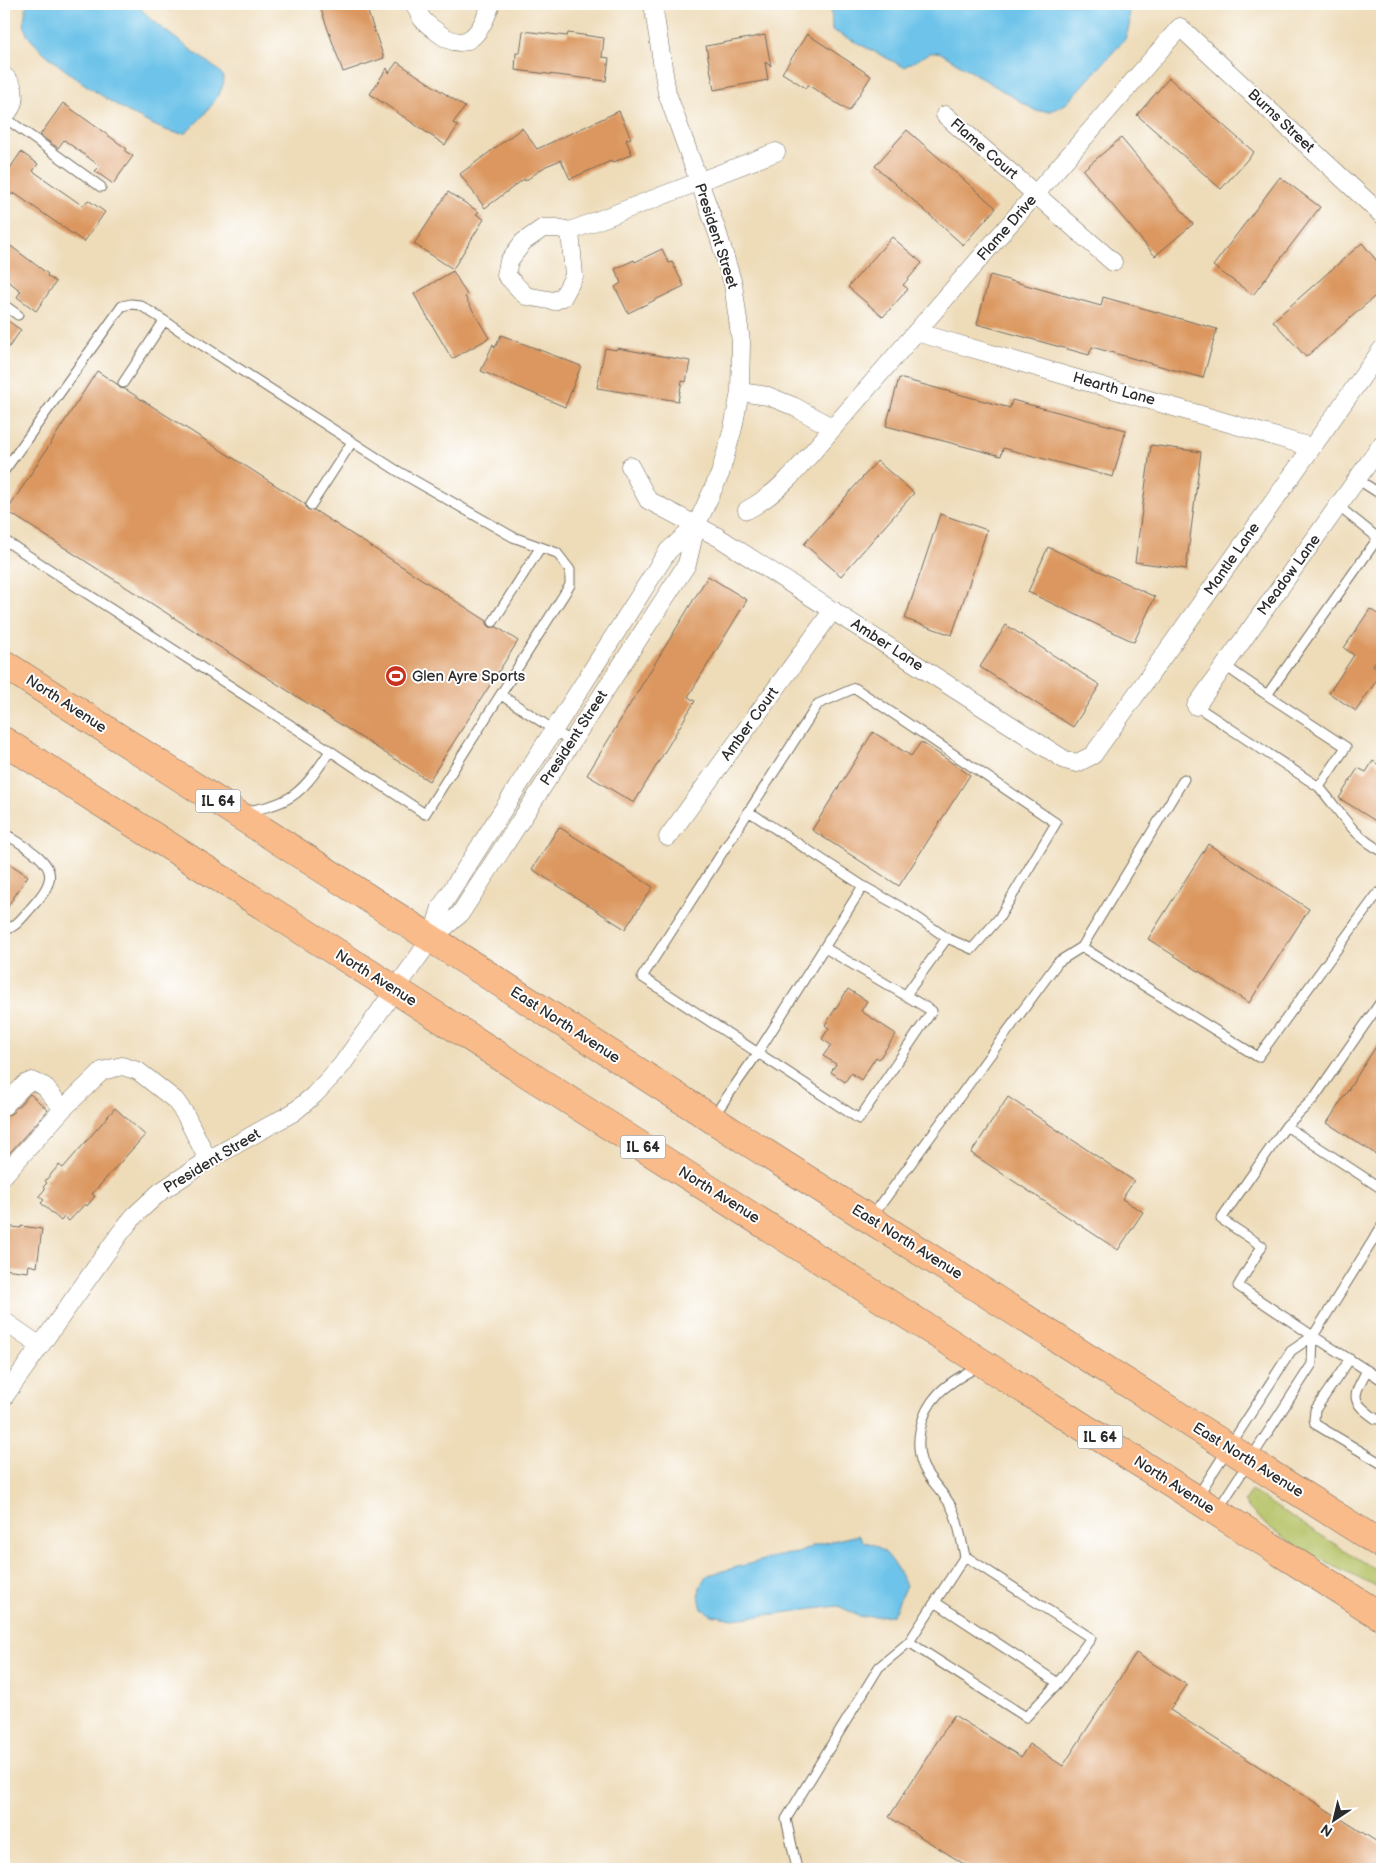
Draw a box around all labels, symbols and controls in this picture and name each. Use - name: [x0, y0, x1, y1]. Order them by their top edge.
- street label: Burns Street: [1243, 85, 1319, 157]
- street label: Flame Court: [946, 114, 1022, 184]
- street label: President Street: [690, 181, 742, 292]
- street label: Flame Drive: [973, 191, 1041, 265]
- street label: Hearth Lane: [1071, 368, 1158, 410]
- street label: Mantle Lane: [1200, 519, 1264, 599]
- street label: Meadow Lane: [1253, 531, 1325, 619]
- street label: Amber Lane: [847, 615, 927, 675]
- sports icon: Glen Ayre Sports: [384, 664, 408, 688]
- place label: Glen Ayre Sports: [412, 667, 526, 686]
- street label: North Avenue: [22, 671, 110, 737]
- street label: Amber Court: [717, 683, 783, 764]
- street label: President Street: [536, 686, 612, 789]
- road number: IL 64: [196, 789, 240, 812]
- street label: North Avenue: [332, 945, 420, 1011]
- street label: East North Avenue: [507, 982, 624, 1068]
- street label: President Street: [160, 1124, 264, 1197]
- road number: IL 64: [620, 1136, 666, 1158]
- street label: North Avenue: [675, 1162, 763, 1228]
- street label: East North Avenue: [848, 1200, 966, 1284]
- street label: East North Avenue: [1189, 1418, 1307, 1502]
- road number: IL 64: [1078, 1425, 1122, 1448]
- street label: North Avenue: [1130, 1452, 1218, 1518]
- north arrow: [1308, 1796, 1358, 1846]
- text: N: [1318, 1820, 1336, 1840]

